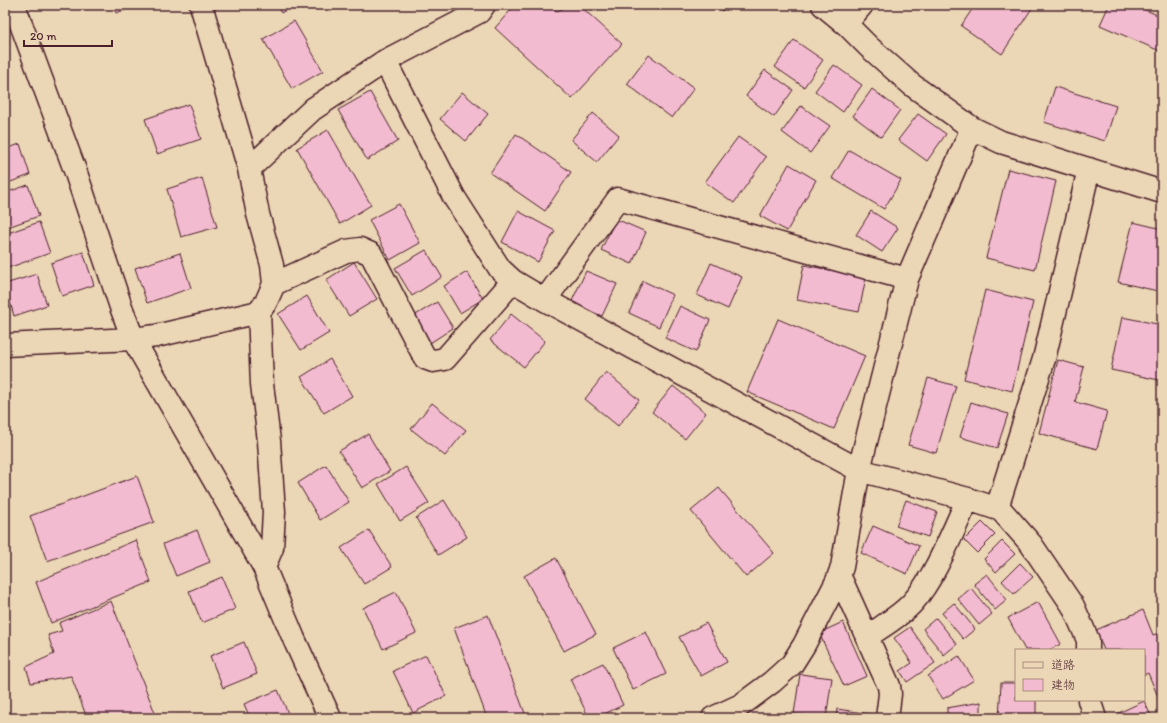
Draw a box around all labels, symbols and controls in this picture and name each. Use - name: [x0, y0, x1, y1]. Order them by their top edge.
- scale bar: [24, 22, 112, 48]
- text: 20 m: [30, 29, 57, 43]
- legend: [1015, 649, 1145, 701]
- text: 道路: [1051, 658, 1075, 672]
- text: 建物: [1051, 678, 1075, 692]

